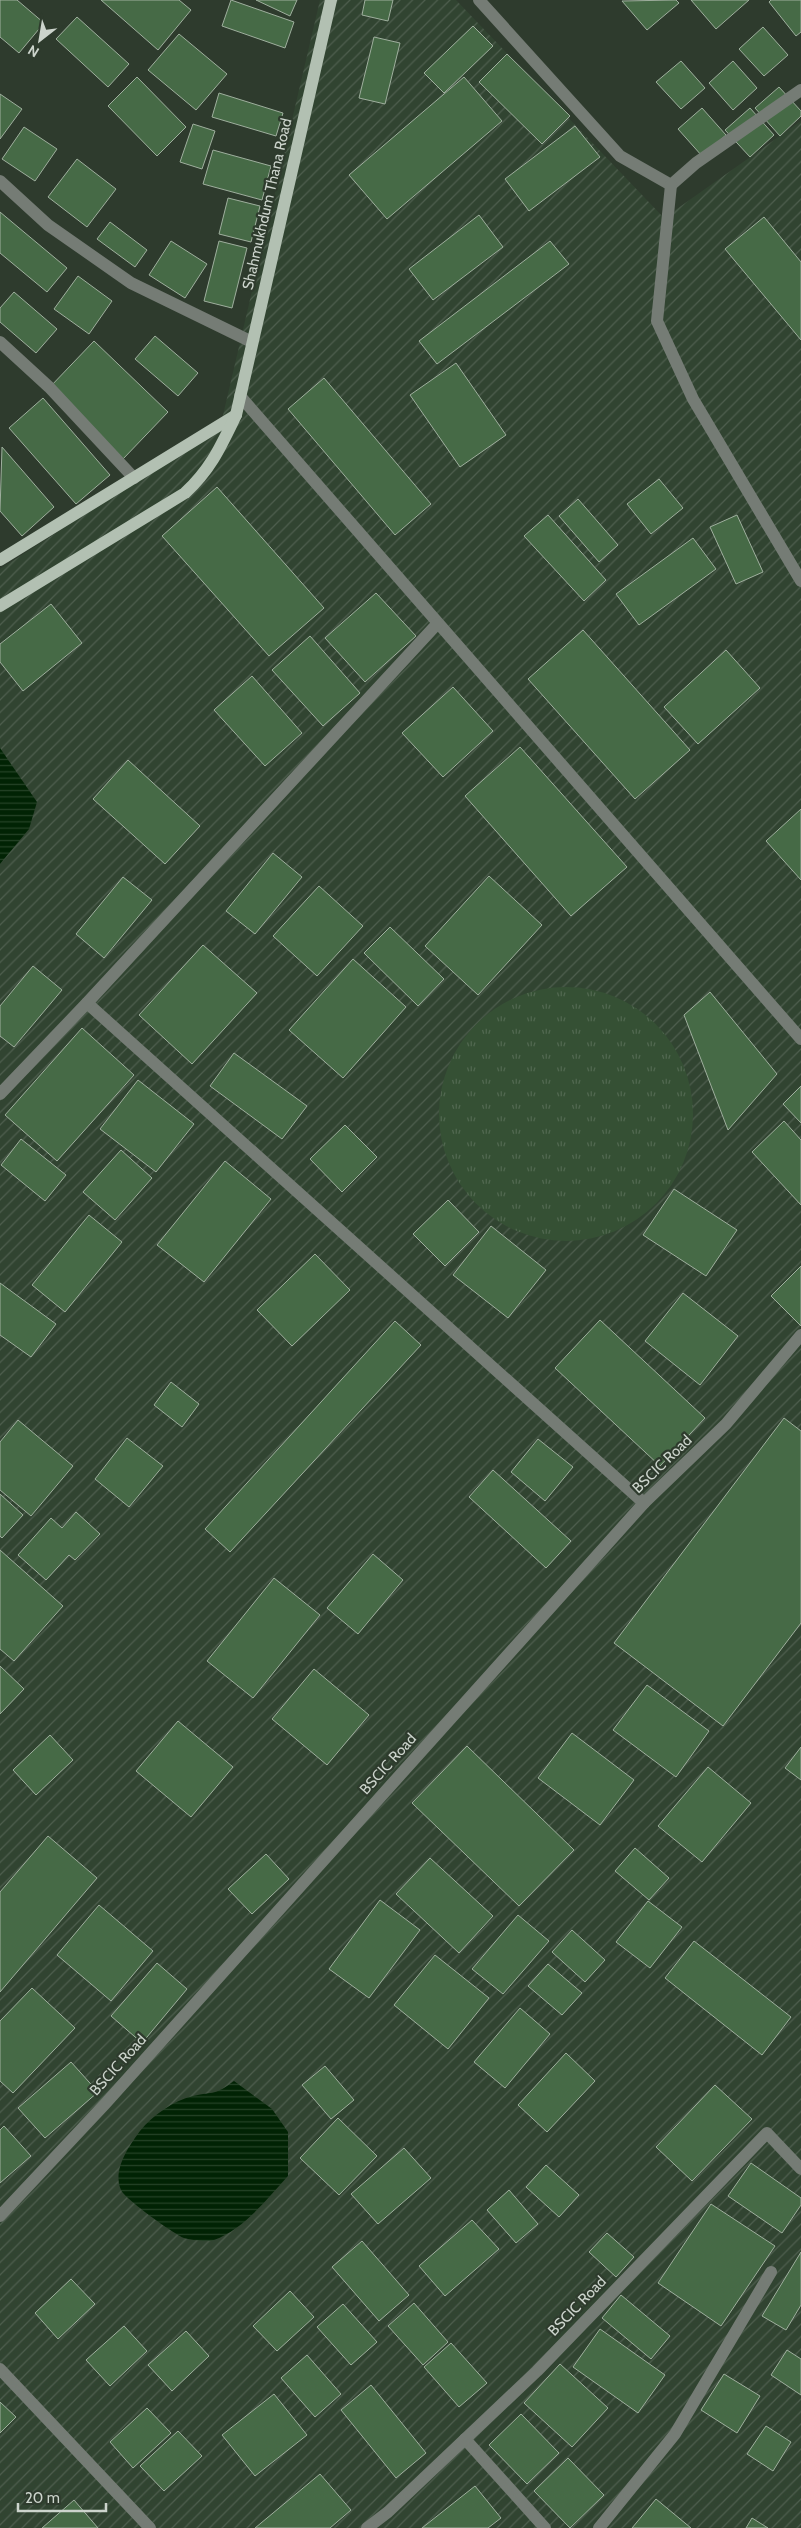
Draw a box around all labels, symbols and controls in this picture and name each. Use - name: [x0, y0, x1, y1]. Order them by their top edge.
- north arrow: [15, 15, 65, 65]
- text: N: [24, 41, 42, 61]
- street label: Shahmukhdum Thana Road: [238, 116, 296, 292]
- street label: BSCIC Road: [628, 1431, 696, 1497]
- street label: BSCIC Road: [356, 1730, 420, 1798]
- street label: BSCIC Road: [86, 2031, 150, 2099]
- street label: BSCIC Road: [544, 2272, 610, 2340]
- scale bar: [18, 2480, 105, 2512]
- text: 20 m: [25, 2489, 60, 2507]

